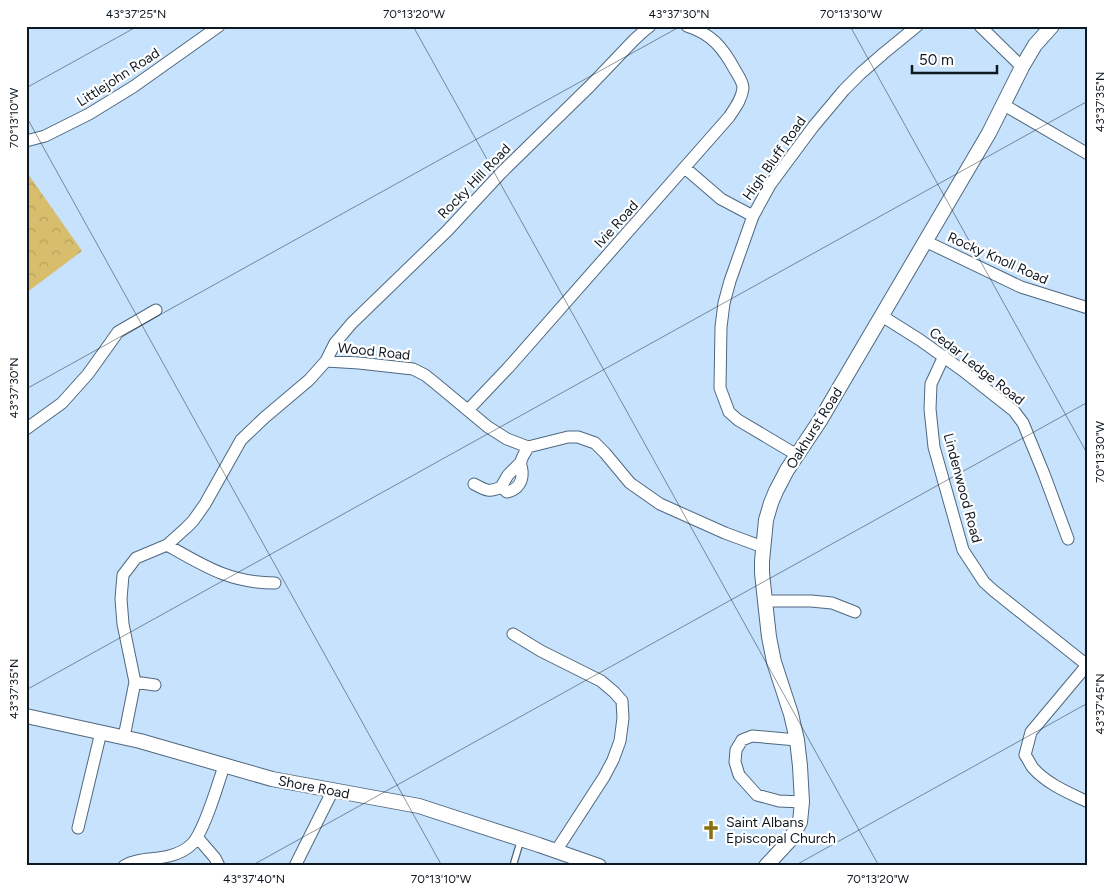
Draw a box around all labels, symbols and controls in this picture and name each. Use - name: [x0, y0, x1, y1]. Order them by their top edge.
- text: 43°37'25"N: [106, 7, 166, 21]
- text: 70°13'20"W: [383, 7, 446, 21]
- text: 43°37'30"N: [648, 7, 710, 21]
- text: 70°13'30"W: [820, 7, 882, 21]
- scale bar: [912, 42, 996, 74]
- street label: Littlejohn Road: [74, 44, 163, 110]
- text: 50 m: [919, 51, 954, 69]
- text: 43°37'35"N: [1093, 72, 1107, 132]
- text: 70°13'10"W: [7, 87, 21, 148]
- street label: High Bluff Road: [739, 113, 810, 204]
- street label: Rocky Hill Road: [434, 140, 514, 222]
- street label: Ivie Road: [591, 197, 642, 251]
- street label: Rocky Knoll Road: [945, 229, 1051, 288]
- street label: Cedar Ledge Road: [926, 324, 1028, 409]
- street label: Wood Road: [337, 339, 411, 364]
- text: 43°37'30"N: [7, 357, 21, 419]
- street label: Oakhurst Road: [783, 384, 846, 472]
- text: 70°13'30"W: [1093, 421, 1107, 483]
- street label: Lindenwood Road: [940, 431, 985, 545]
- text: 43°37'35"N: [7, 659, 21, 719]
- text: 43°37'45"N: [1093, 673, 1107, 735]
- street label: Shore Road: [277, 772, 351, 803]
- place label: Saint Albans Episcopal Church: [726, 814, 836, 847]
- church icon: Saint Albans Episcopal Church: [700, 819, 722, 841]
- text: 43°37'40"N: [223, 872, 285, 886]
- text: 70°13'10"W: [411, 872, 472, 886]
- text: 70°13'20"W: [847, 872, 910, 886]

